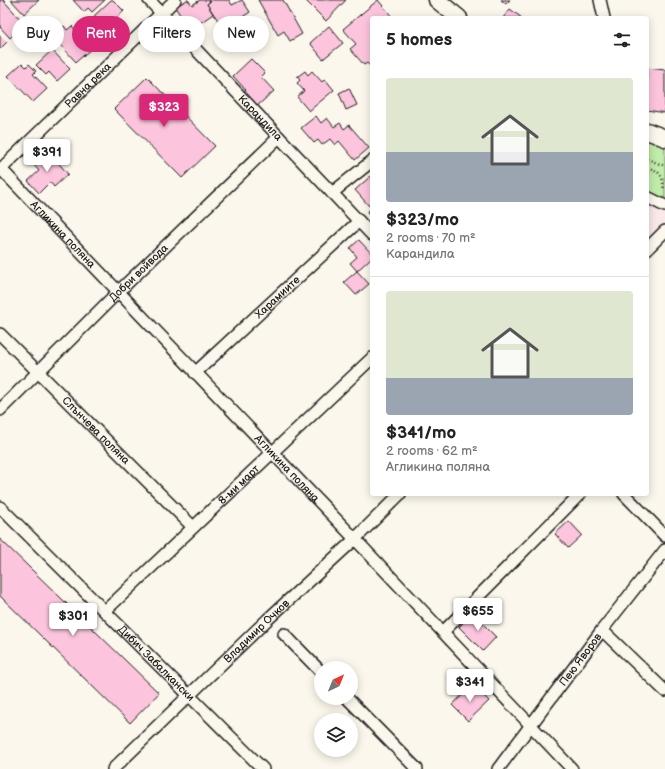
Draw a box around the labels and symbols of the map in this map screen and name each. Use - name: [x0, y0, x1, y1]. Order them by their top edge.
- street label: Равна река: [62, 60, 114, 111]
- street label: Карандила: [235, 92, 285, 144]
- pin: $323: [140, 94, 188, 128]
- pin: $391: [23, 139, 71, 173]
- street label: Агликина поляна: [27, 197, 98, 271]
- street label: Добри войвода: [106, 241, 171, 304]
- street label: Харамиите: [252, 273, 303, 321]
- street label: Слънчева поляна: [59, 394, 133, 467]
- street label: Агликина поляна: [251, 431, 322, 505]
- street label: 8-ми март: [216, 462, 262, 507]
- street label: Владимир Очков: [221, 597, 292, 666]
- pin: $655: [454, 598, 502, 632]
- pin: $301: [49, 603, 97, 637]
- street label: Дибич Забалкански: [115, 623, 197, 704]
- street label: Пею Яворов: [557, 630, 605, 689]
- north arrow: [314, 661, 358, 705]
- pin: $341: [446, 669, 494, 703]

